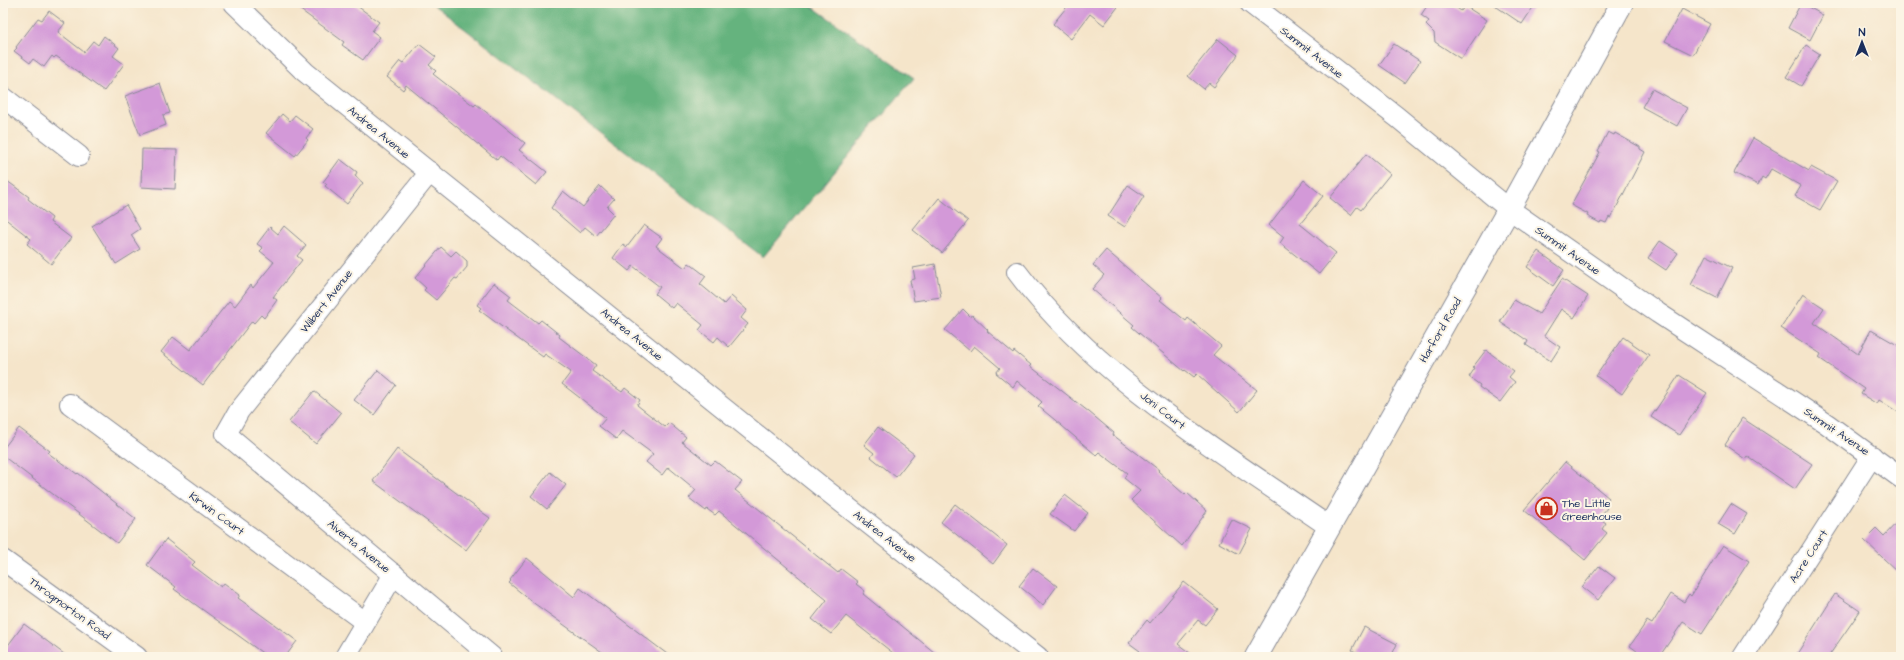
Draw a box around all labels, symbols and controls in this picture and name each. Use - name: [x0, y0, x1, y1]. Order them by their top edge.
- north arrow: [1842, 22, 1882, 62]
- street label: Summit Avenue: [1277, 23, 1346, 82]
- text: N: [1859, 25, 1866, 40]
- street label: Andrea Avenue: [344, 103, 413, 162]
- street label: Summit Avenue: [1532, 222, 1603, 278]
- street label: Wilbert Avenue: [297, 267, 356, 336]
- street label: Harford Road: [1416, 295, 1465, 365]
- street label: Andrea Avenue: [597, 305, 666, 364]
- street label: Joni Court: [1137, 388, 1189, 433]
- street label: Summit Avenue: [1801, 404, 1872, 459]
- street label: Kirwin Court: [186, 488, 248, 539]
- shop icon: The Little Greenhouse: [1534, 496, 1560, 522]
- place label: The Little Greenhouse: [1562, 496, 1622, 524]
- street label: Andrea Avenue: [850, 507, 919, 566]
- street label: Alverta Avenue: [324, 516, 393, 576]
- street label: Acre Court: [1786, 526, 1831, 586]
- street label: Throgmorton Road: [26, 574, 114, 644]

